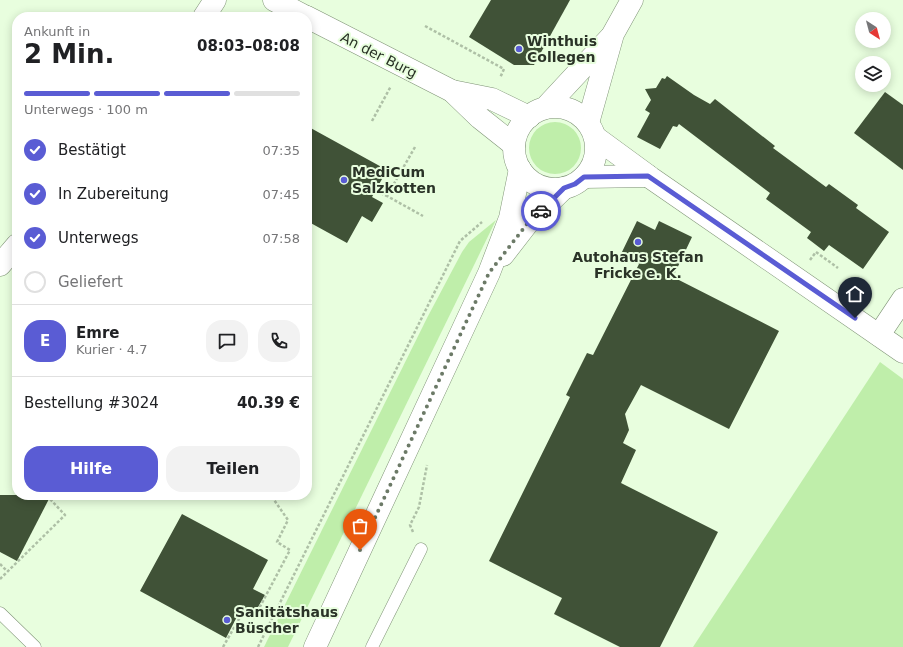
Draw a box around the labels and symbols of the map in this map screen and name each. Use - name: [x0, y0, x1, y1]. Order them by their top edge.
- north arrow: [855, 12, 891, 48]
- street label: An der Burg: [338, 29, 420, 81]
- place label: Winthuis Collegen: [527, 33, 597, 65]
- marker: Winthuis Collegen: [514, 44, 524, 54]
- place label: MediCum Salzkotten: [352, 164, 436, 196]
- marker: MediCum Salzkotten: [339, 175, 349, 185]
- courier: [521, 191, 561, 231]
- marker: Autohaus Stefan Fricke e. K.: [633, 237, 643, 247]
- place label: Autohaus Stefan Fricke e. K.: [572, 249, 704, 281]
- pin: [838, 277, 872, 318]
- pin: [343, 509, 377, 550]
- place label: Sanitätshaus Büscher: [235, 604, 338, 636]
- marker: Sanitätshaus Büscher: [222, 615, 232, 625]

